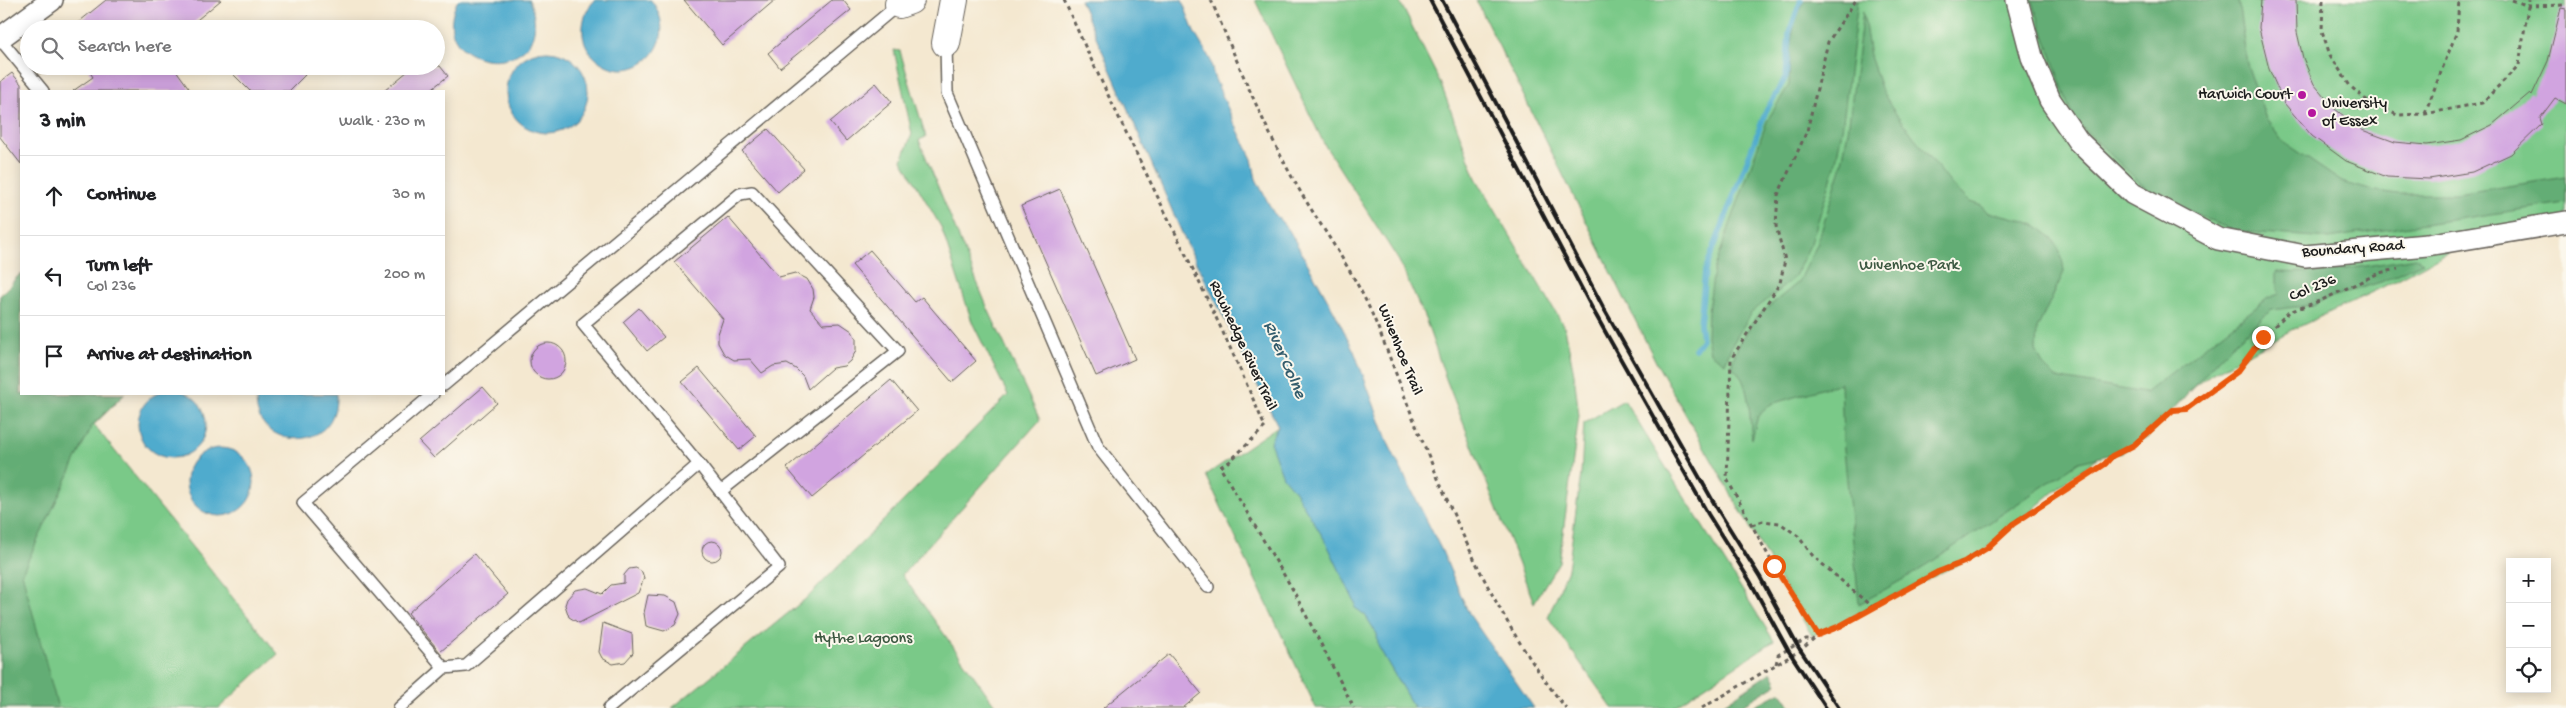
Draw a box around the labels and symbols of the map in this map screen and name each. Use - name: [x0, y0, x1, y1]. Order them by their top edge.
- place label: Harwich Court: [2198, 86, 2293, 105]
- marker: Harwich Court: [2296, 89, 2308, 101]
- place label: University of Essex: [2322, 95, 2387, 132]
- marker: University of Essex: [2306, 107, 2318, 119]
- street label: Boundary Road: [2300, 237, 2406, 263]
- park label: Wivenhoe Park: [1859, 257, 1961, 276]
- street label: Col 236: [2287, 271, 2340, 307]
- street label: Rowhedge River Trail: [1204, 278, 1280, 414]
- street label: Wivenhoe Trail: [1372, 302, 1426, 398]
- water label: River Colne: [1258, 318, 1311, 402]
- route end: [2252, 326, 2275, 349]
- route start: [1763, 555, 1786, 578]
- park label: Hythe Lagoons: [814, 630, 913, 649]

